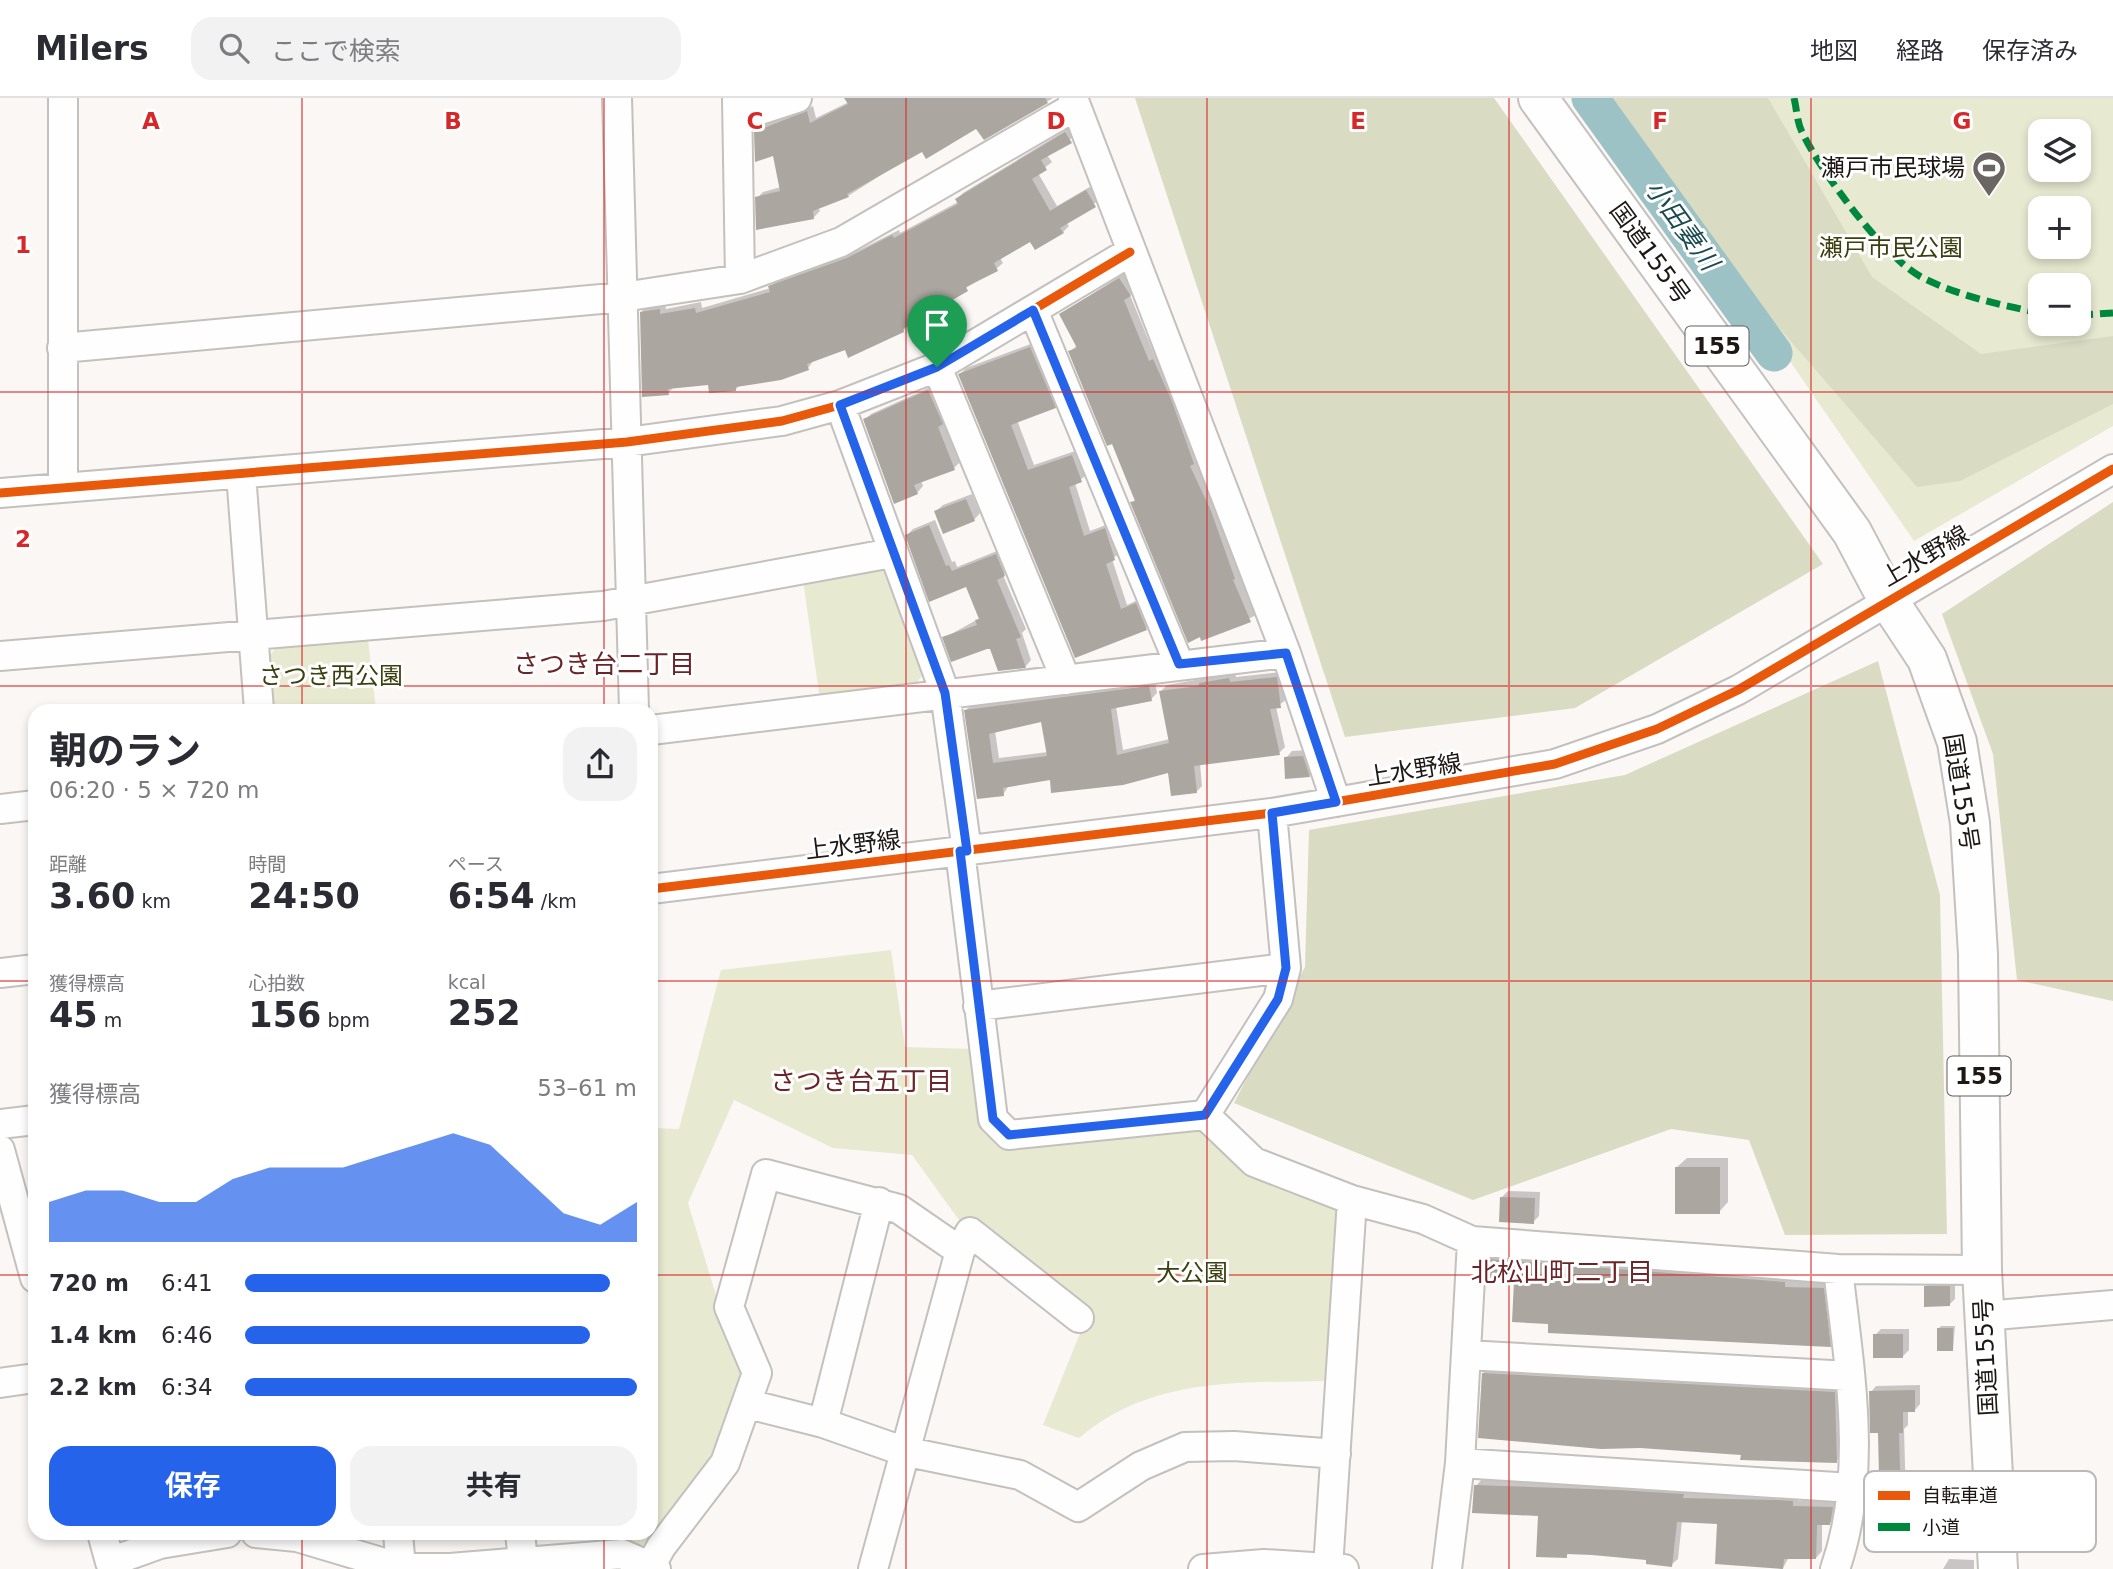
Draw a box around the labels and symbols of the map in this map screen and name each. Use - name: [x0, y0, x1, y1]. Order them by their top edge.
- text: A: [142, 108, 160, 134]
- text: B: [444, 108, 462, 134]
- text: C: [747, 108, 763, 134]
- text: D: [1046, 108, 1066, 134]
- text: E: [1350, 108, 1366, 134]
- text: F: [1652, 108, 1668, 134]
- text: G: [1953, 108, 1971, 134]
- sports icon: 瀬戸市民球場: [1970, 149, 2008, 198]
- place label: 瀬戸市民球場: [1821, 154, 1965, 182]
- water label: 小田妻川: [1639, 174, 1726, 278]
- street label: 国道155号: [1604, 197, 1696, 309]
- text: 1: [15, 232, 31, 258]
- park label: 瀬戸市民公園: [1819, 234, 1963, 262]
- pin: [907, 295, 967, 367]
- road number: 155: [1686, 327, 1748, 366]
- street label: 上水野線: [1876, 520, 1974, 592]
- text: 2: [15, 526, 31, 552]
- district label: さつき台二丁目: [513, 649, 695, 679]
- park label: さつき西公園: [259, 662, 403, 690]
- street label: 国道155号: [1938, 732, 1984, 852]
- street label: 上水野線: [1364, 749, 1464, 791]
- street label: 上水野線: [804, 825, 902, 865]
- road number: 155: [1948, 1057, 2010, 1096]
- district label: さつき台五丁目: [770, 1066, 952, 1096]
- district label: 北松山町二丁目: [1471, 1257, 1653, 1287]
- park label: 大公園: [1156, 1259, 1228, 1287]
- street label: 国道155号: [1969, 1297, 2003, 1417]
- legend: [1864, 1471, 2096, 1552]
- text: 自転車道: [1922, 1484, 1998, 1506]
- text: 小道: [1922, 1516, 1960, 1538]

